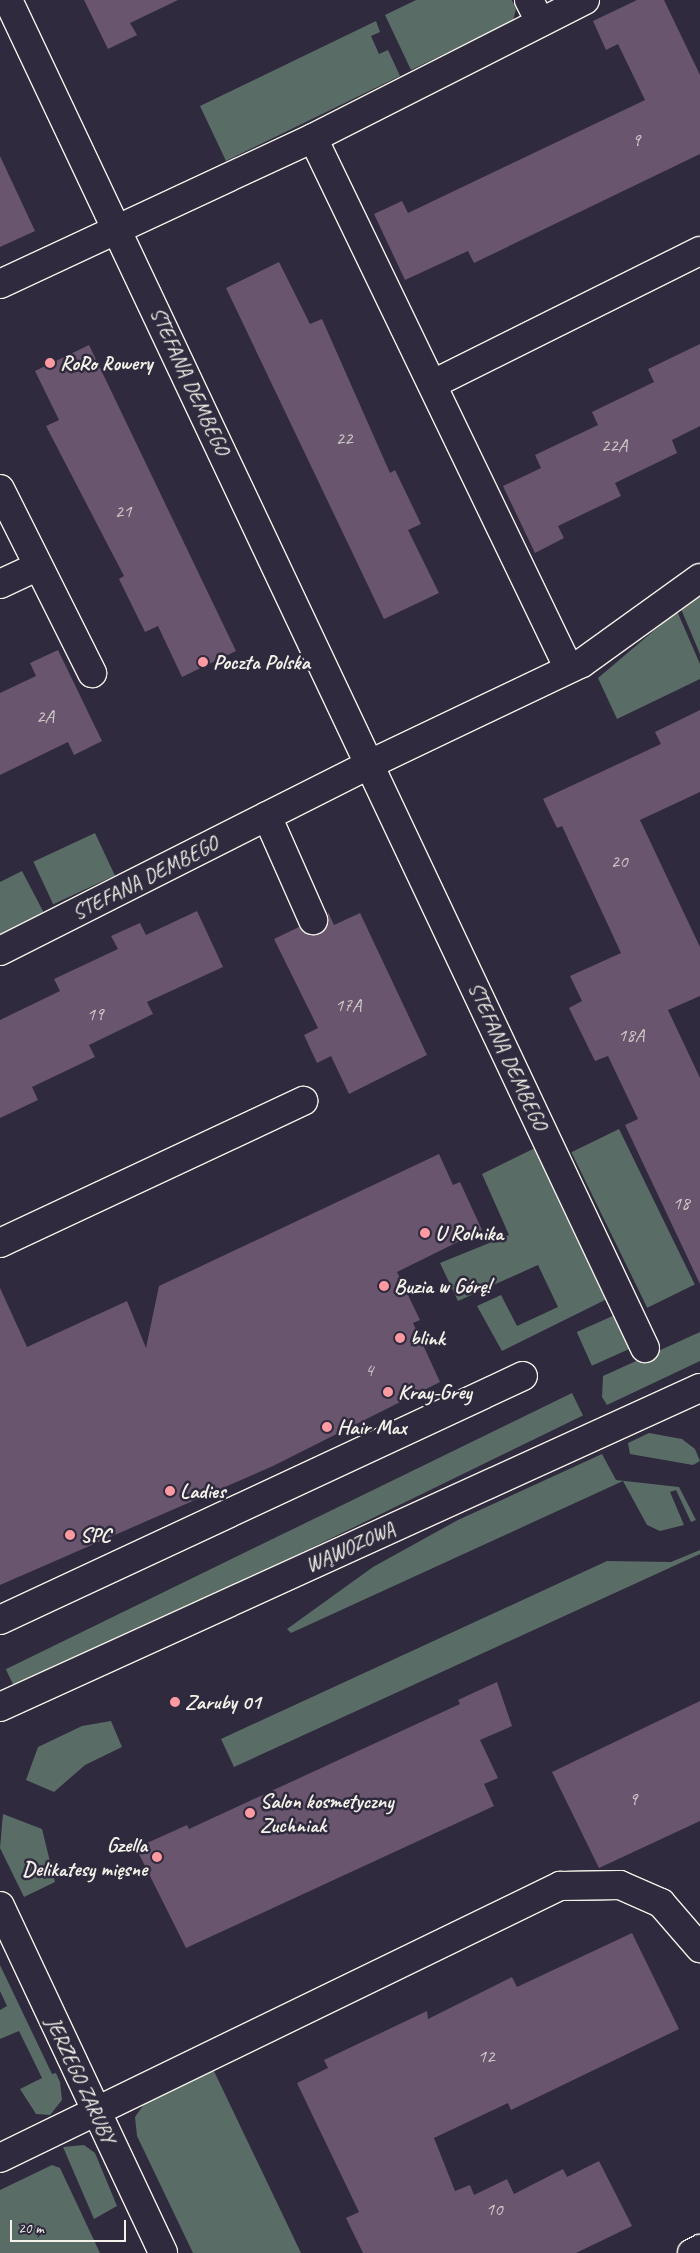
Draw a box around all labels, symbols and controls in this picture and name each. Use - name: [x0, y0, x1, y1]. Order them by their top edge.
- house number: 9: [632, 130, 640, 152]
- street label: STEFANA DEMBEGO: [145, 303, 235, 459]
- place label: RoRo Rowery: [60, 350, 153, 376]
- marker: RoRo Rowery: [44, 357, 56, 369]
- house number: 22: [335, 428, 353, 450]
- house number: 22A: [601, 435, 627, 457]
- house number: 21: [114, 501, 132, 523]
- place label: Poczta Polska: [213, 649, 309, 675]
- marker: Poczta Polska: [197, 656, 209, 668]
- house number: 2A: [36, 706, 54, 728]
- street label: STEFANA DEMBEGO: [68, 831, 222, 925]
- house number: 20: [610, 851, 628, 873]
- street label: STEFANA DEMBEGO: [463, 978, 553, 1134]
- house number: 17A: [335, 995, 361, 1017]
- house number: 19: [86, 1004, 104, 1026]
- house number: 18A: [618, 1025, 644, 1047]
- house number: 18: [672, 1193, 690, 1215]
- place label: U Rolnika: [435, 1220, 503, 1246]
- marker: U Rolnika: [419, 1227, 431, 1239]
- place label: Buzia w Górę!: [394, 1273, 491, 1299]
- marker: Buzia w Górę!: [378, 1280, 390, 1292]
- place label: blink: [410, 1325, 445, 1351]
- marker: blink: [394, 1332, 406, 1344]
- house number: 4: [365, 1360, 373, 1382]
- place label: Kray-Grey: [398, 1379, 472, 1405]
- marker: Kray-Grey: [382, 1386, 394, 1398]
- place label: Hair Max: [337, 1414, 407, 1440]
- marker: Hair Max: [321, 1421, 333, 1433]
- place label: Ladies: [180, 1478, 225, 1504]
- marker: Ladies: [164, 1485, 176, 1497]
- street label: WĄWOZOWA: [301, 1516, 399, 1578]
- place label: SPC: [80, 1522, 111, 1548]
- marker: SPC: [64, 1529, 76, 1541]
- place label: Zaruby 01: [185, 1689, 261, 1715]
- marker: Zaruby 01: [169, 1696, 181, 1708]
- place label: Salon kosmetyczny Zuchniak: [260, 1788, 393, 1838]
- house number: 9: [629, 1789, 637, 1811]
- marker: Salon kosmetyczny Zuchniak: [244, 1807, 256, 1819]
- place label: Gzella Delikatesy mięsne: [22, 1832, 147, 1882]
- marker: Gzella Delikatesy mięsne: [151, 1851, 163, 1863]
- street label: JERZEGO ZARUBY: [41, 2013, 121, 2147]
- house number: 12: [477, 2046, 495, 2068]
- house number: 10: [485, 2199, 503, 2221]
- scale bar: [12, 2210, 129, 2242]
- text: 20 m: [18, 2219, 44, 2238]

